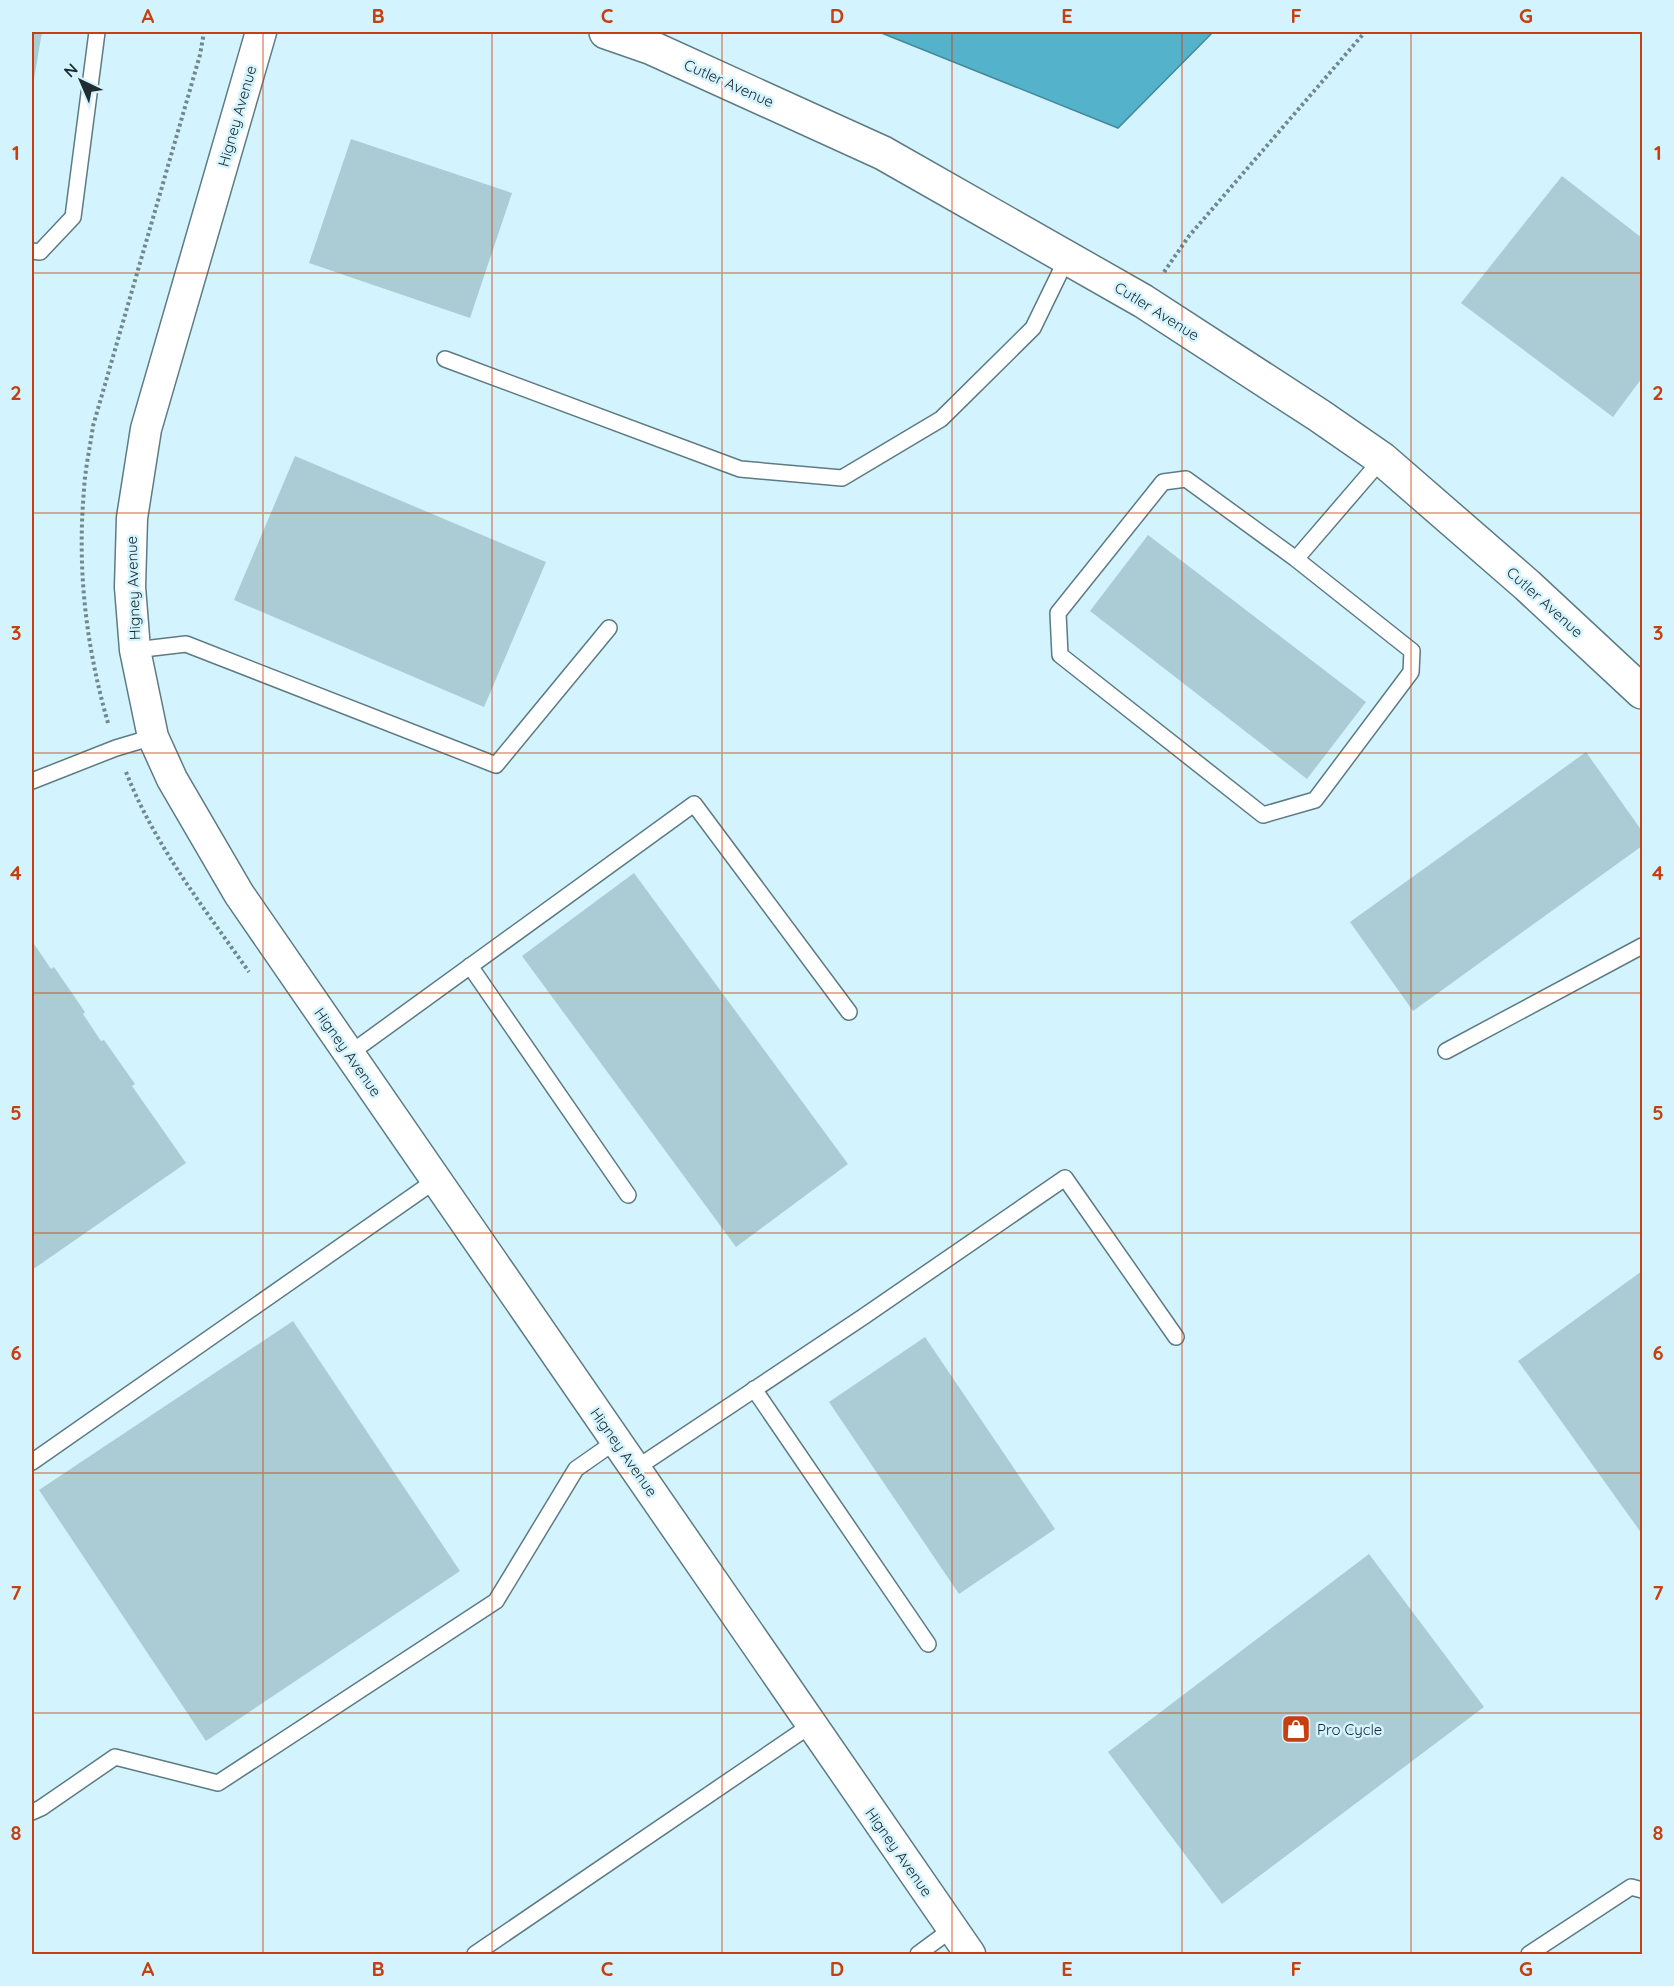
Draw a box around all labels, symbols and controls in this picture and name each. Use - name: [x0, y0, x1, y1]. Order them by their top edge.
- text: A: [142, 3, 155, 28]
- text: B: [371, 3, 385, 28]
- text: C: [601, 3, 614, 28]
- text: D: [830, 3, 844, 28]
- text: E: [1061, 3, 1073, 28]
- text: F: [1290, 3, 1302, 28]
- text: G: [1519, 3, 1533, 28]
- north arrow: [51, 51, 111, 111]
- street label: Cutler Avenue: [681, 55, 777, 111]
- text: N: [59, 59, 82, 81]
- street label: Higney Avenue: [213, 63, 261, 169]
- text: 1: [12, 140, 20, 165]
- text: 1: [1654, 140, 1662, 165]
- street label: Cutler Avenue: [1111, 277, 1203, 345]
- text: 2: [10, 380, 22, 405]
- text: 2: [1652, 380, 1664, 405]
- street label: Higney Avenue: [122, 536, 144, 640]
- street label: Cutler Avenue: [1503, 563, 1587, 641]
- text: 3: [11, 620, 21, 645]
- text: 3: [1653, 620, 1663, 645]
- text: 4: [10, 860, 22, 885]
- text: 4: [1652, 860, 1664, 885]
- street label: Higney Avenue: [310, 1004, 386, 1100]
- text: 5: [10, 1100, 22, 1125]
- text: 5: [1652, 1100, 1664, 1125]
- text: 6: [10, 1340, 22, 1365]
- text: 6: [1652, 1340, 1664, 1365]
- street label: Higney Avenue: [586, 1404, 662, 1500]
- text: 7: [11, 1580, 22, 1605]
- text: 7: [1653, 1580, 1664, 1605]
- shop icon: Pro Cycle: [1280, 1713, 1312, 1745]
- place label: Pro Cycle: [1317, 1720, 1382, 1739]
- street label: Higney Avenue: [861, 1804, 937, 1900]
- text: 8: [11, 1820, 22, 1845]
- text: 8: [1653, 1820, 1664, 1845]
- text: A: [142, 1956, 155, 1981]
- text: B: [371, 1956, 385, 1981]
- text: C: [601, 1956, 614, 1981]
- text: D: [830, 1956, 844, 1981]
- text: E: [1061, 1956, 1073, 1981]
- text: F: [1290, 1956, 1302, 1981]
- text: G: [1519, 1956, 1533, 1981]

